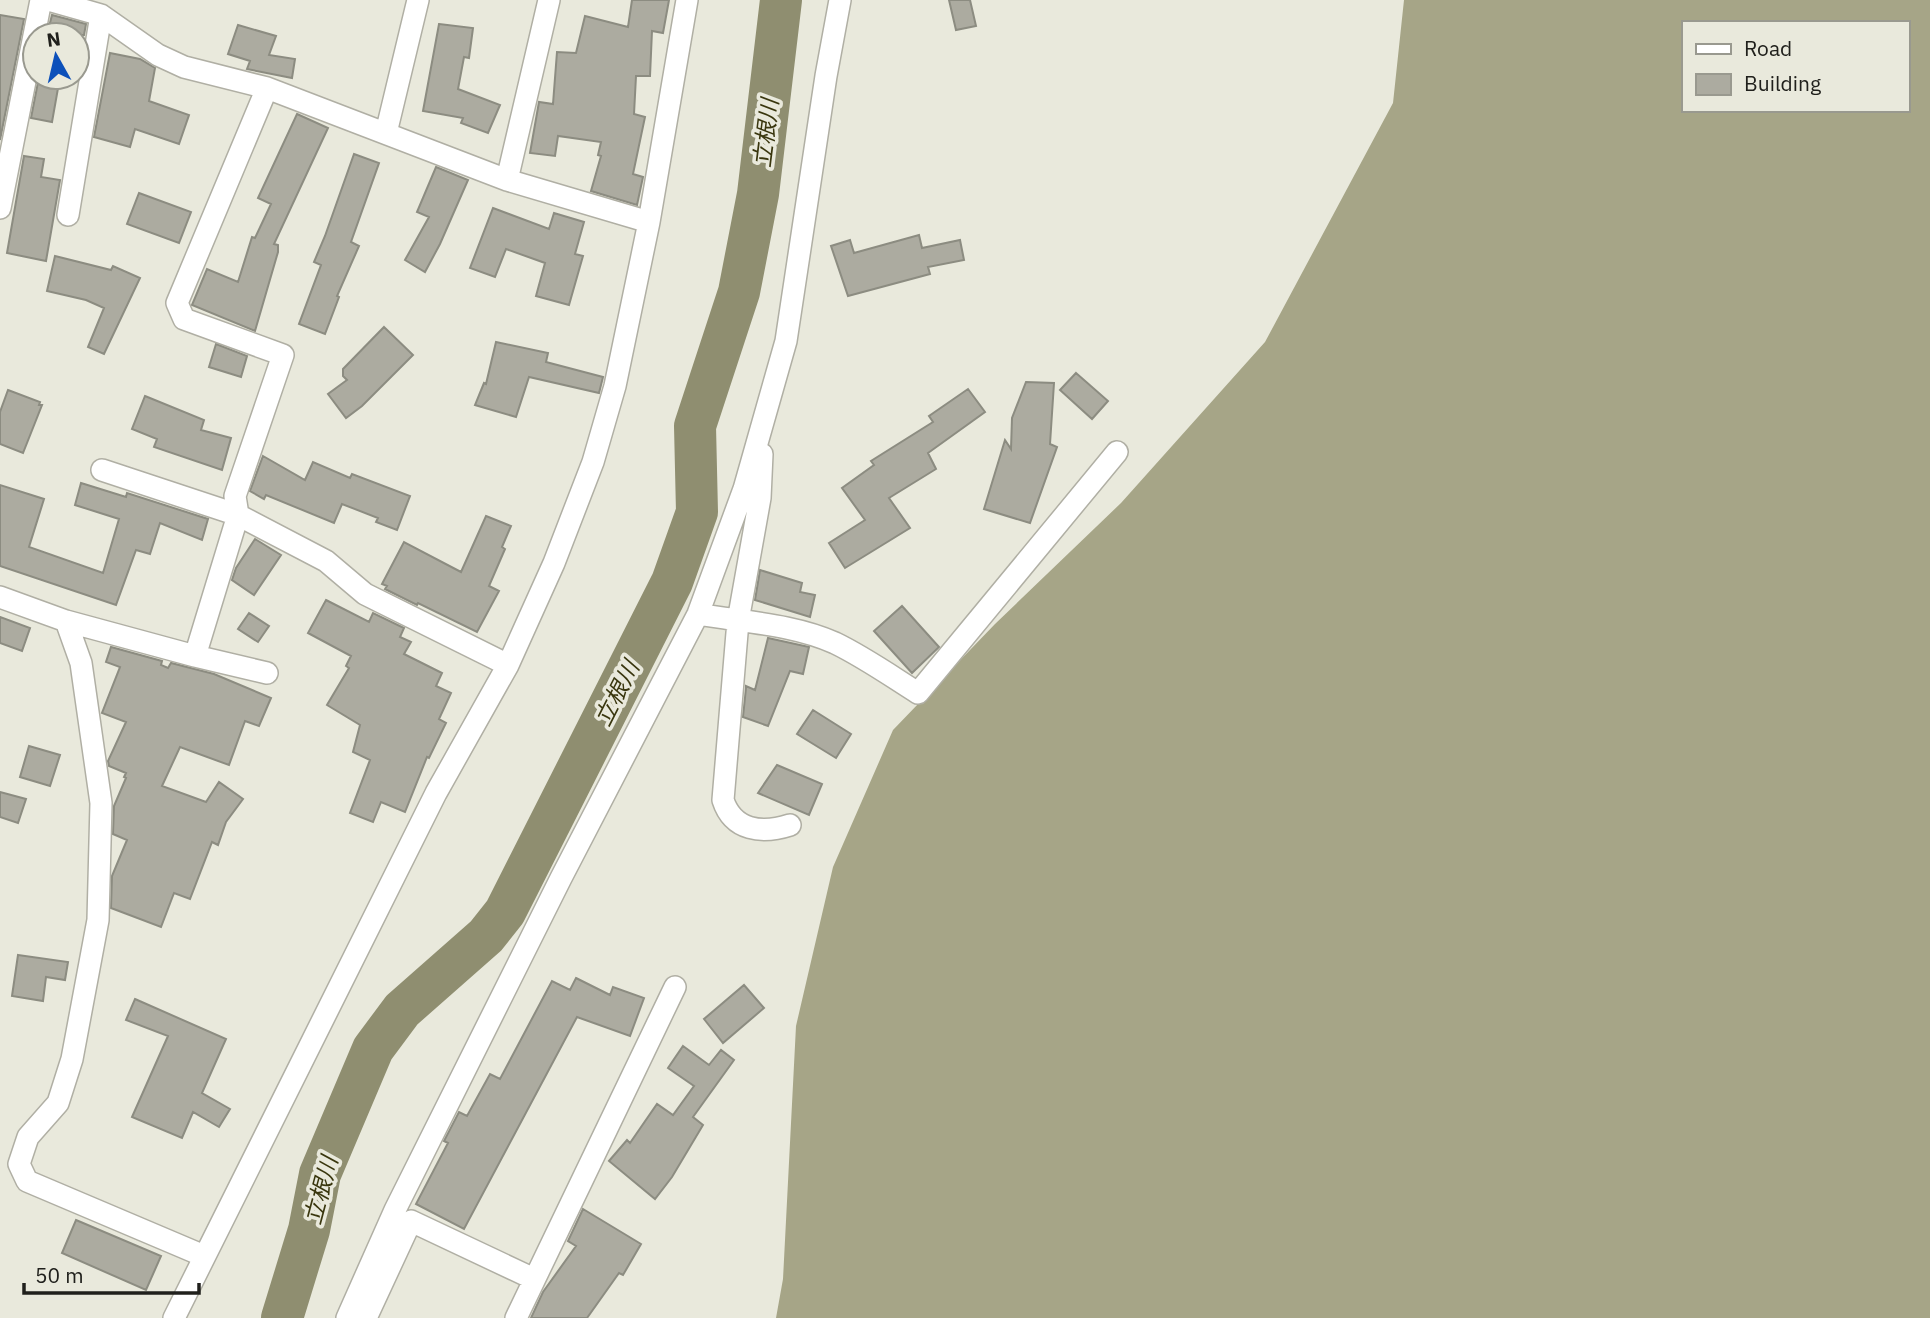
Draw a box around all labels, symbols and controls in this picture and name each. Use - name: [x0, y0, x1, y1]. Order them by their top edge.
- north arrow: [21, 21, 91, 91]
- legend: [1682, 21, 1909, 112]
- text: N: [45, 26, 62, 52]
- text: Road: [1744, 34, 1792, 62]
- text: Building: [1744, 69, 1821, 97]
- water label: 立根川: [746, 94, 784, 169]
- water label: 立根川: [587, 653, 646, 731]
- water label: 立根川: [297, 1150, 344, 1227]
- scale bar: [24, 1252, 200, 1296]
- text: 50 m: [35, 1261, 84, 1289]

